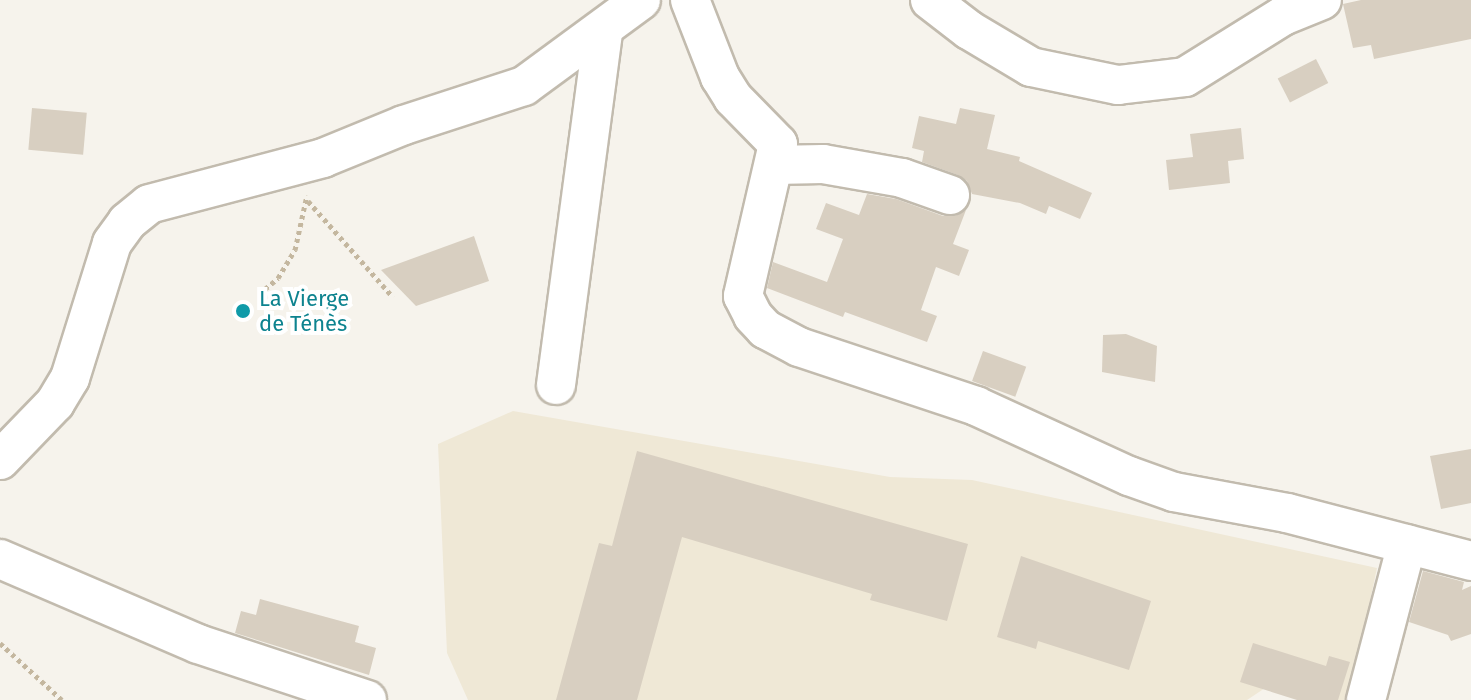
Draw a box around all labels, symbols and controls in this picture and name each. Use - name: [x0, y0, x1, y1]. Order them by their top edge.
- place label: La Vierge de Ténès: [259, 285, 349, 336]
- marker: La Vierge de Ténès: [234, 302, 252, 320]

